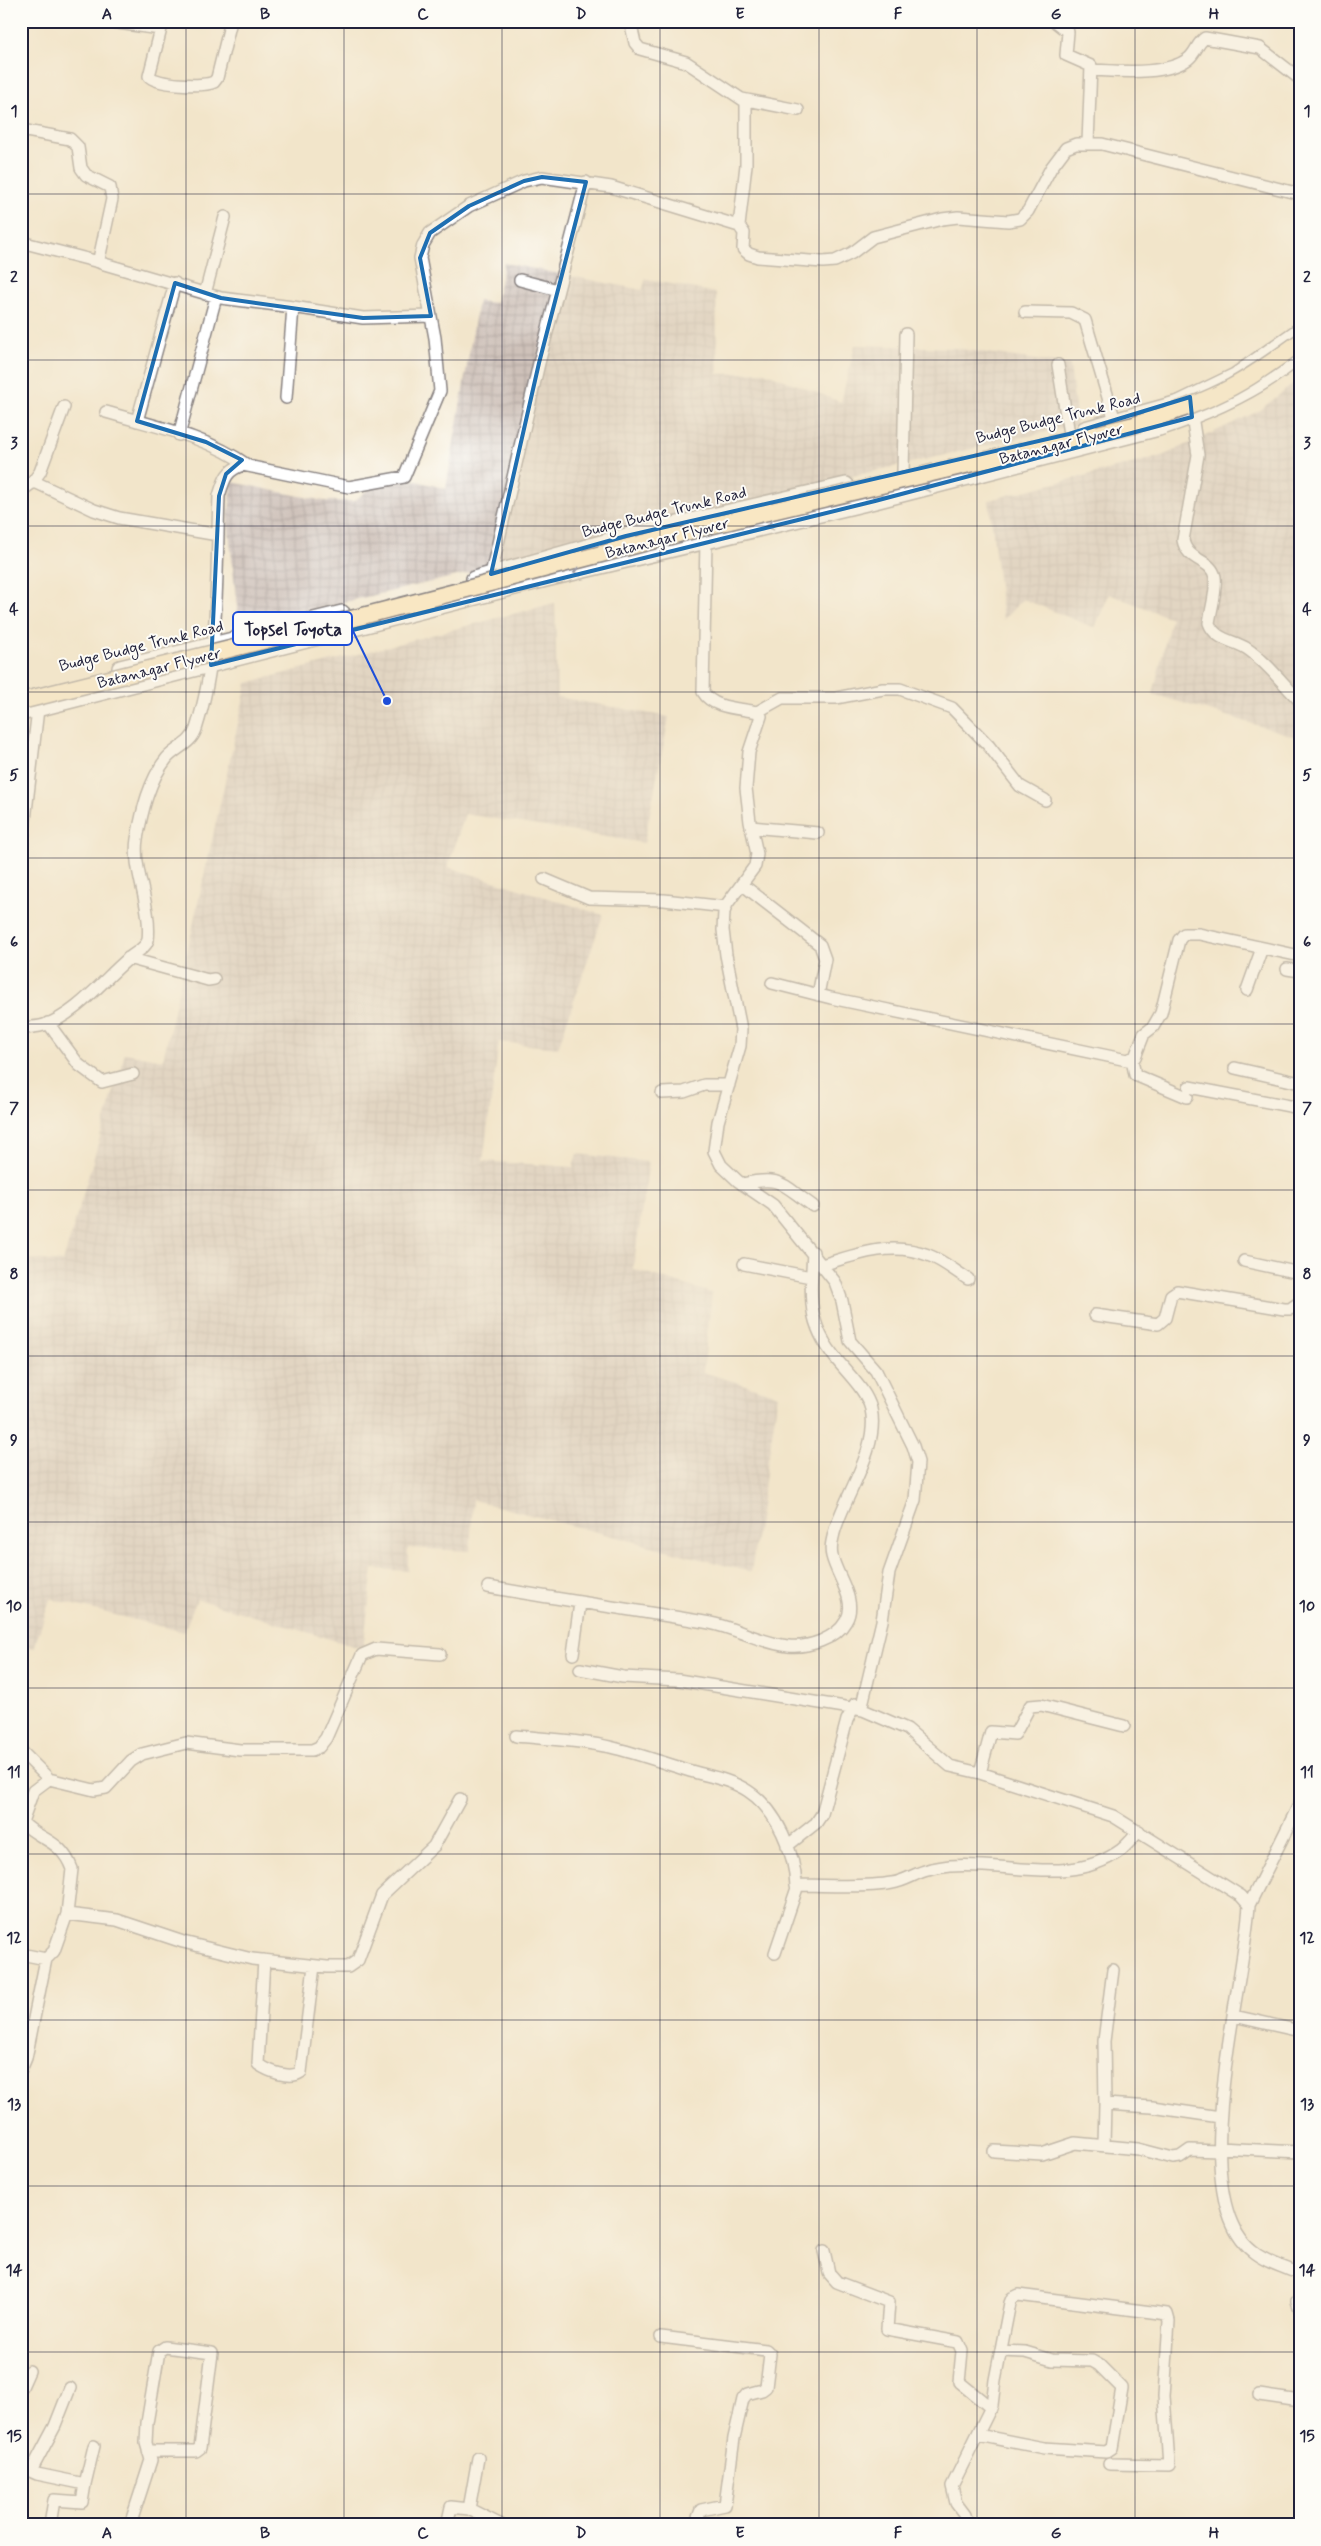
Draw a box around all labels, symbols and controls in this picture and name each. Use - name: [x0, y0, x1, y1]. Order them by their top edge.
- text: A: [102, 4, 112, 25]
- text: B: [260, 4, 270, 25]
- text: C: [417, 4, 429, 25]
- text: D: [575, 4, 587, 25]
- text: E: [735, 4, 745, 25]
- text: F: [894, 4, 903, 25]
- text: G: [1051, 4, 1062, 25]
- text: H: [1209, 4, 1220, 25]
- text: 1: [10, 101, 18, 122]
- text: 1: [1303, 101, 1311, 122]
- text: 2: [10, 267, 18, 288]
- text: 2: [1303, 267, 1311, 288]
- street label: Budge Budge Trunk Road: [974, 388, 1143, 450]
- street label: Batanagar Flyover: [997, 419, 1126, 470]
- text: 3: [10, 433, 18, 454]
- text: 3: [1303, 433, 1311, 454]
- street label: Budge Budge Trunk Road: [580, 482, 749, 544]
- one-way arrow: [924, 482, 932, 492]
- street label: Batanagar Flyover: [603, 513, 732, 564]
- one-way arrow: [765, 520, 774, 531]
- one-way arrow: [573, 566, 582, 577]
- text: 4: [9, 599, 19, 620]
- text: 4: [1302, 599, 1312, 620]
- callout: Topsel Toyota: [233, 612, 352, 645]
- street label: Budge Budge Trunk Road: [57, 616, 226, 678]
- text: Topsel Toyota: [244, 618, 342, 642]
- street label: Batanagar Flyover: [95, 643, 224, 694]
- text: 5: [9, 765, 19, 786]
- text: 5: [1302, 765, 1312, 786]
- text: 6: [10, 932, 18, 953]
- text: 6: [1303, 932, 1311, 953]
- text: 7: [9, 1098, 19, 1119]
- text: 7: [1302, 1098, 1312, 1119]
- text: 8: [9, 1264, 19, 1285]
- text: 8: [1302, 1264, 1312, 1285]
- text: 9: [10, 1430, 18, 1451]
- text: 9: [1303, 1430, 1311, 1451]
- text: 10: [6, 1596, 22, 1617]
- text: 10: [1299, 1596, 1315, 1617]
- text: 11: [7, 1762, 21, 1783]
- text: 11: [1300, 1762, 1314, 1783]
- text: 12: [6, 1928, 22, 1949]
- text: 12: [1299, 1928, 1315, 1949]
- text: 13: [7, 2094, 21, 2115]
- text: 13: [1300, 2094, 1314, 2115]
- text: 14: [6, 2260, 23, 2281]
- text: 14: [1299, 2260, 1316, 2281]
- text: 15: [6, 2426, 22, 2447]
- text: 15: [1299, 2426, 1315, 2447]
- text: A: [102, 2523, 112, 2544]
- text: B: [260, 2523, 270, 2544]
- text: C: [417, 2523, 429, 2544]
- text: D: [575, 2523, 587, 2544]
- text: E: [735, 2523, 745, 2544]
- text: F: [894, 2523, 903, 2544]
- text: G: [1051, 2523, 1062, 2544]
- text: H: [1209, 2523, 1220, 2544]

